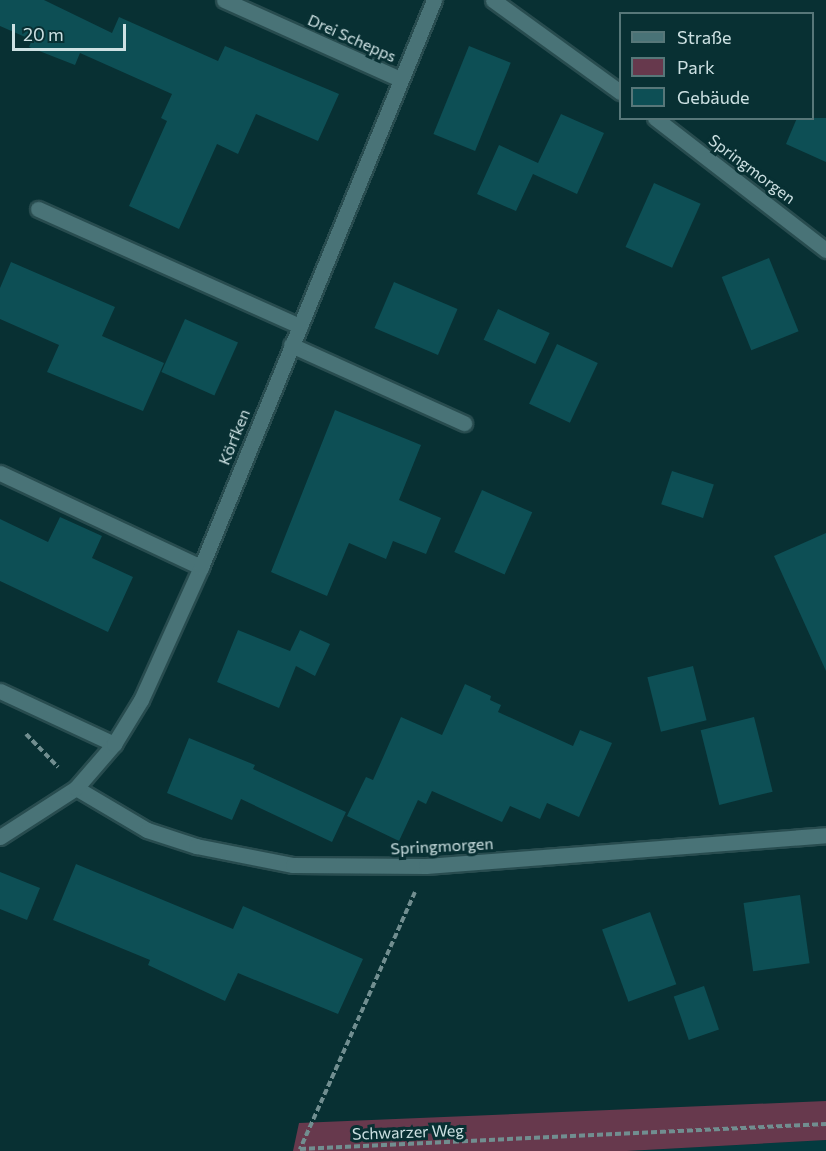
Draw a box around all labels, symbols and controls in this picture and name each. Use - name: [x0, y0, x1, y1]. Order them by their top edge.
- street label: Drei Schepps: [305, 10, 399, 66]
- scale bar: [15, 12, 129, 50]
- legend: [619, 12, 814, 120]
- text: 20 m: [23, 23, 64, 45]
- text: Straße: [677, 26, 732, 48]
- text: Park: [677, 56, 715, 78]
- text: Gebäude: [677, 86, 750, 108]
- street label: Springmorgen: [705, 130, 799, 208]
- street label: Körfken: [214, 406, 254, 468]
- street label: Springmorgen: [390, 834, 494, 858]
- street label: Schwarzer Weg: [352, 1120, 464, 1144]

